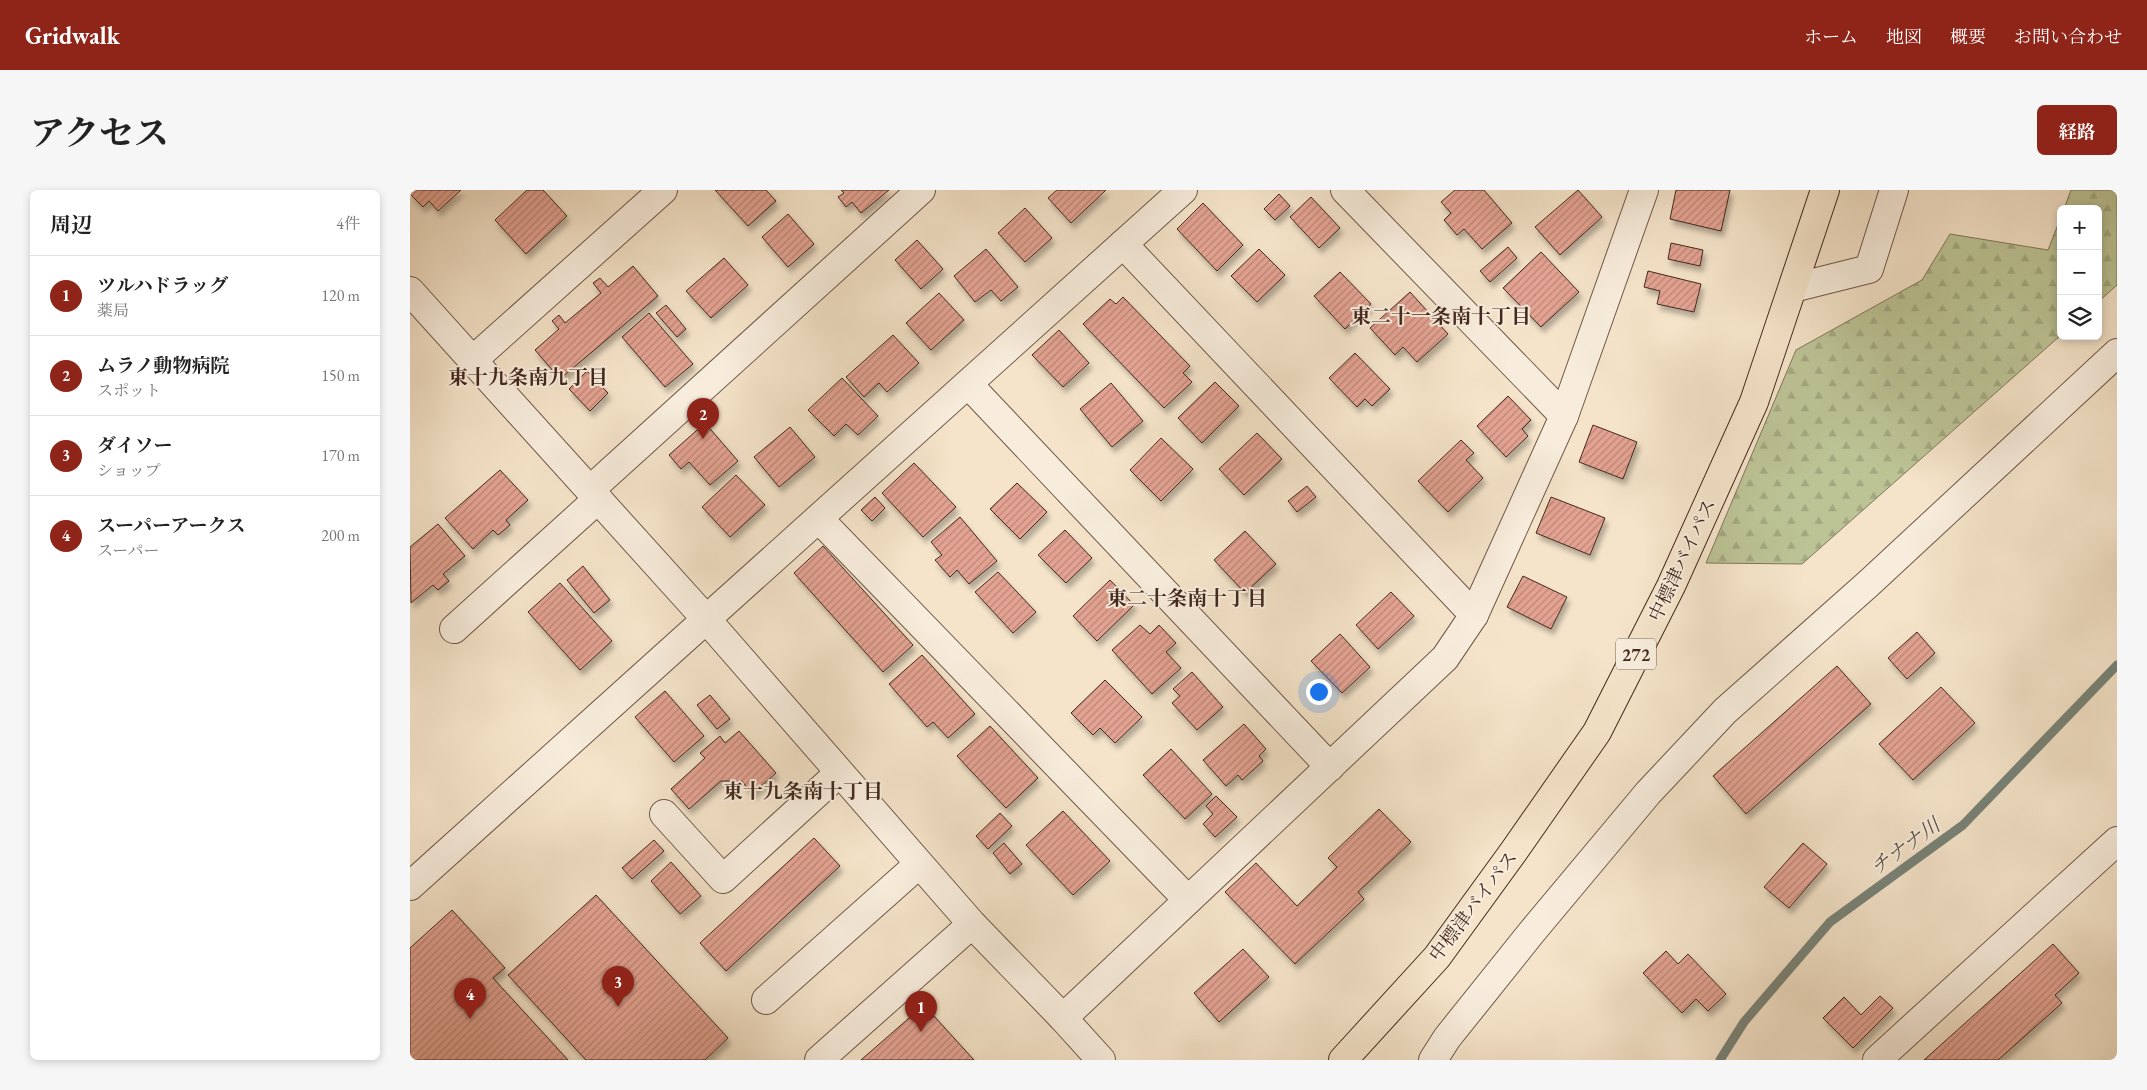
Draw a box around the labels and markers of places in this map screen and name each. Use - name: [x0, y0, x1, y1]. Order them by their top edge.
- pin: 2: [687, 398, 719, 439]
- pin: 3: [602, 966, 634, 1007]
- pin: 4: [454, 978, 486, 1019]
- pin: 1: [905, 991, 937, 1032]

